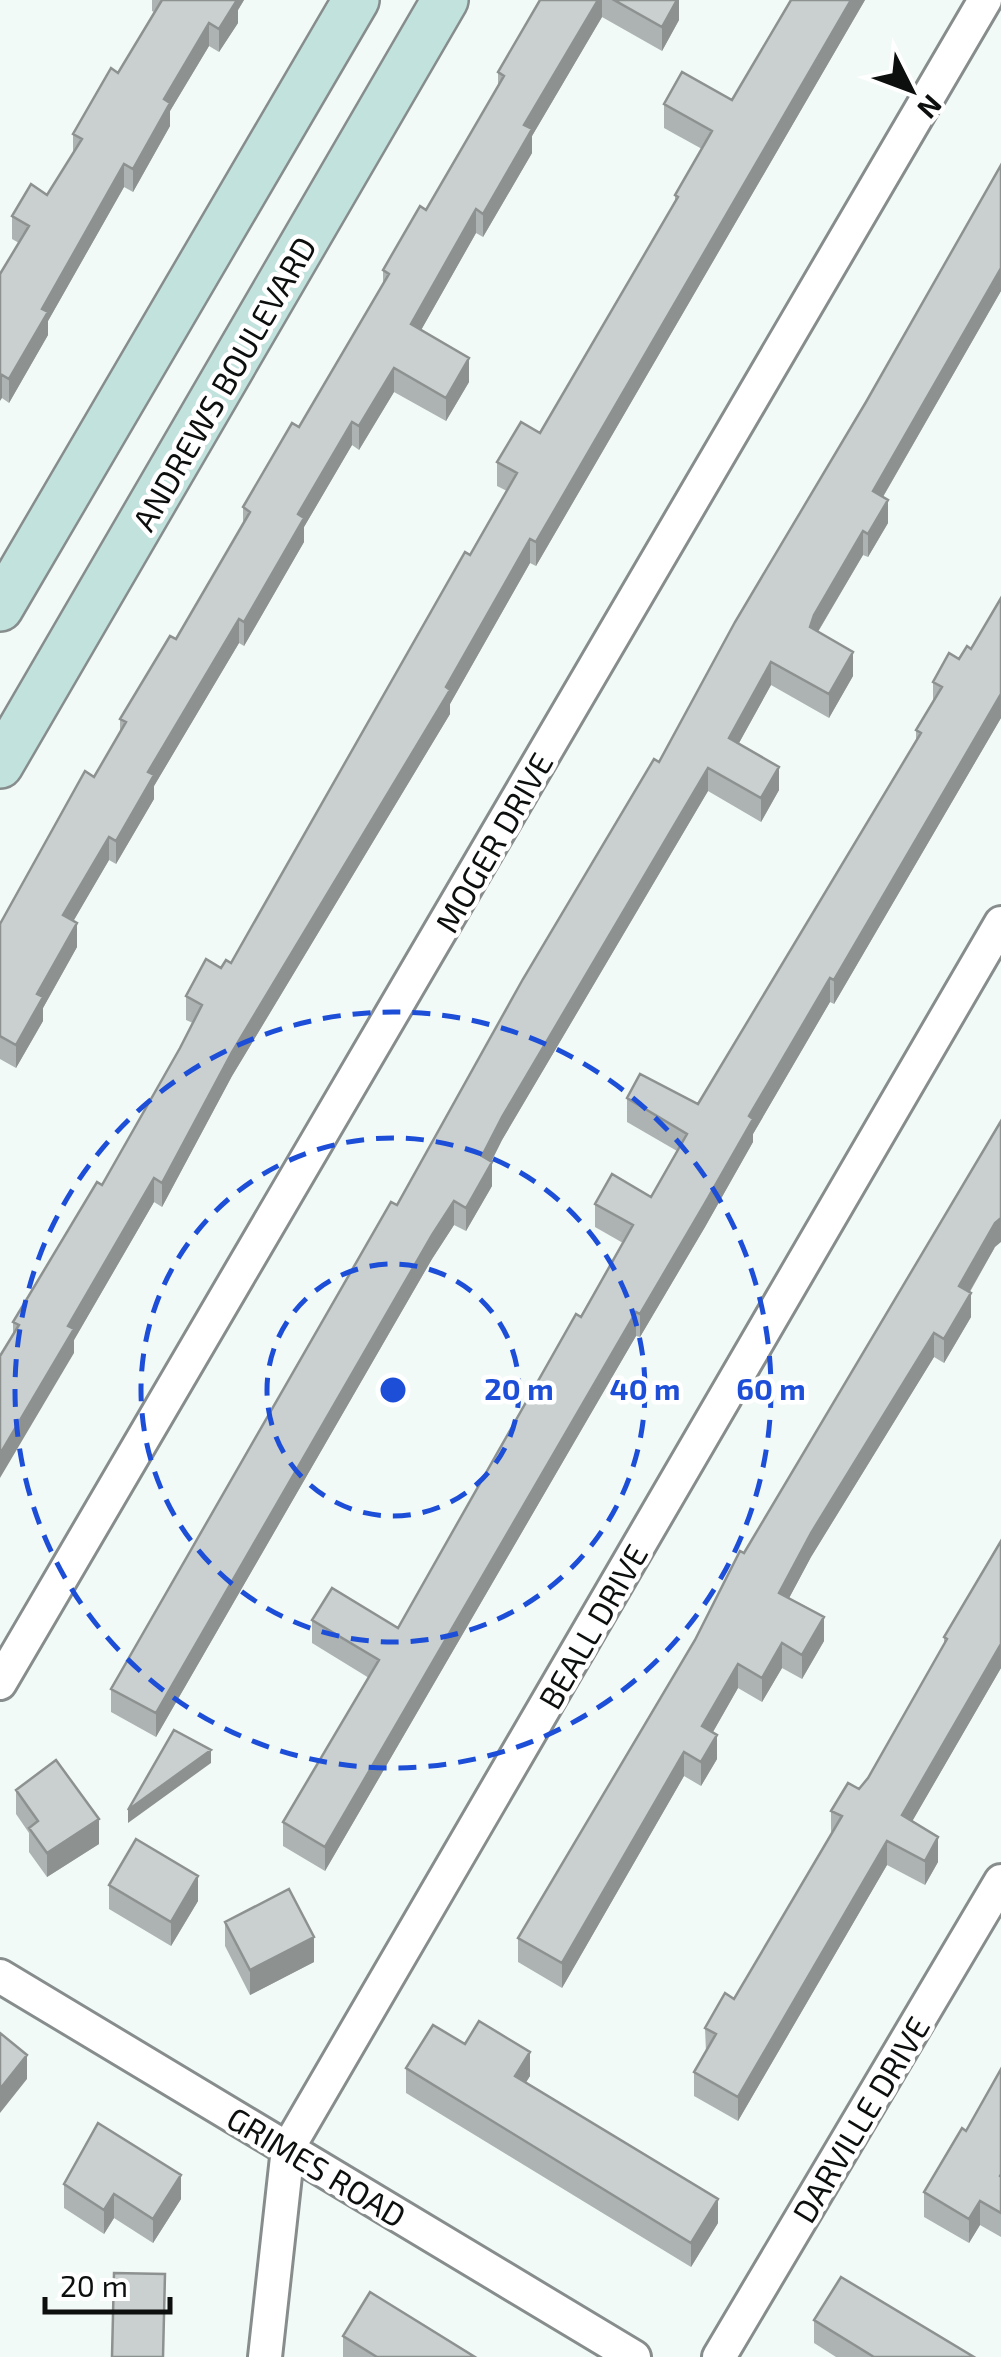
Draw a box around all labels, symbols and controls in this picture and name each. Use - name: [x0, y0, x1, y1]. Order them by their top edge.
- north arrow: [861, 40, 961, 140]
- text: N: [911, 89, 950, 126]
- street label: ANDREWS BOULEVARD: [123, 229, 323, 537]
- street label: MOGER DRIVE: [426, 745, 560, 939]
- text: 20 m: [484, 1370, 554, 1406]
- text: 40 m: [610, 1370, 680, 1406]
- text: 60 m: [736, 1370, 806, 1406]
- centre of rings: [375, 1372, 411, 1408]
- street label: BEALL DRIVE: [530, 1537, 654, 1715]
- street label: DARVILLE DRIVE: [784, 2009, 936, 2229]
- street label: GRIMES ROAD: [221, 2098, 413, 2234]
- scale bar: [45, 2252, 170, 2314]
- text: 20 m: [60, 2267, 128, 2303]

